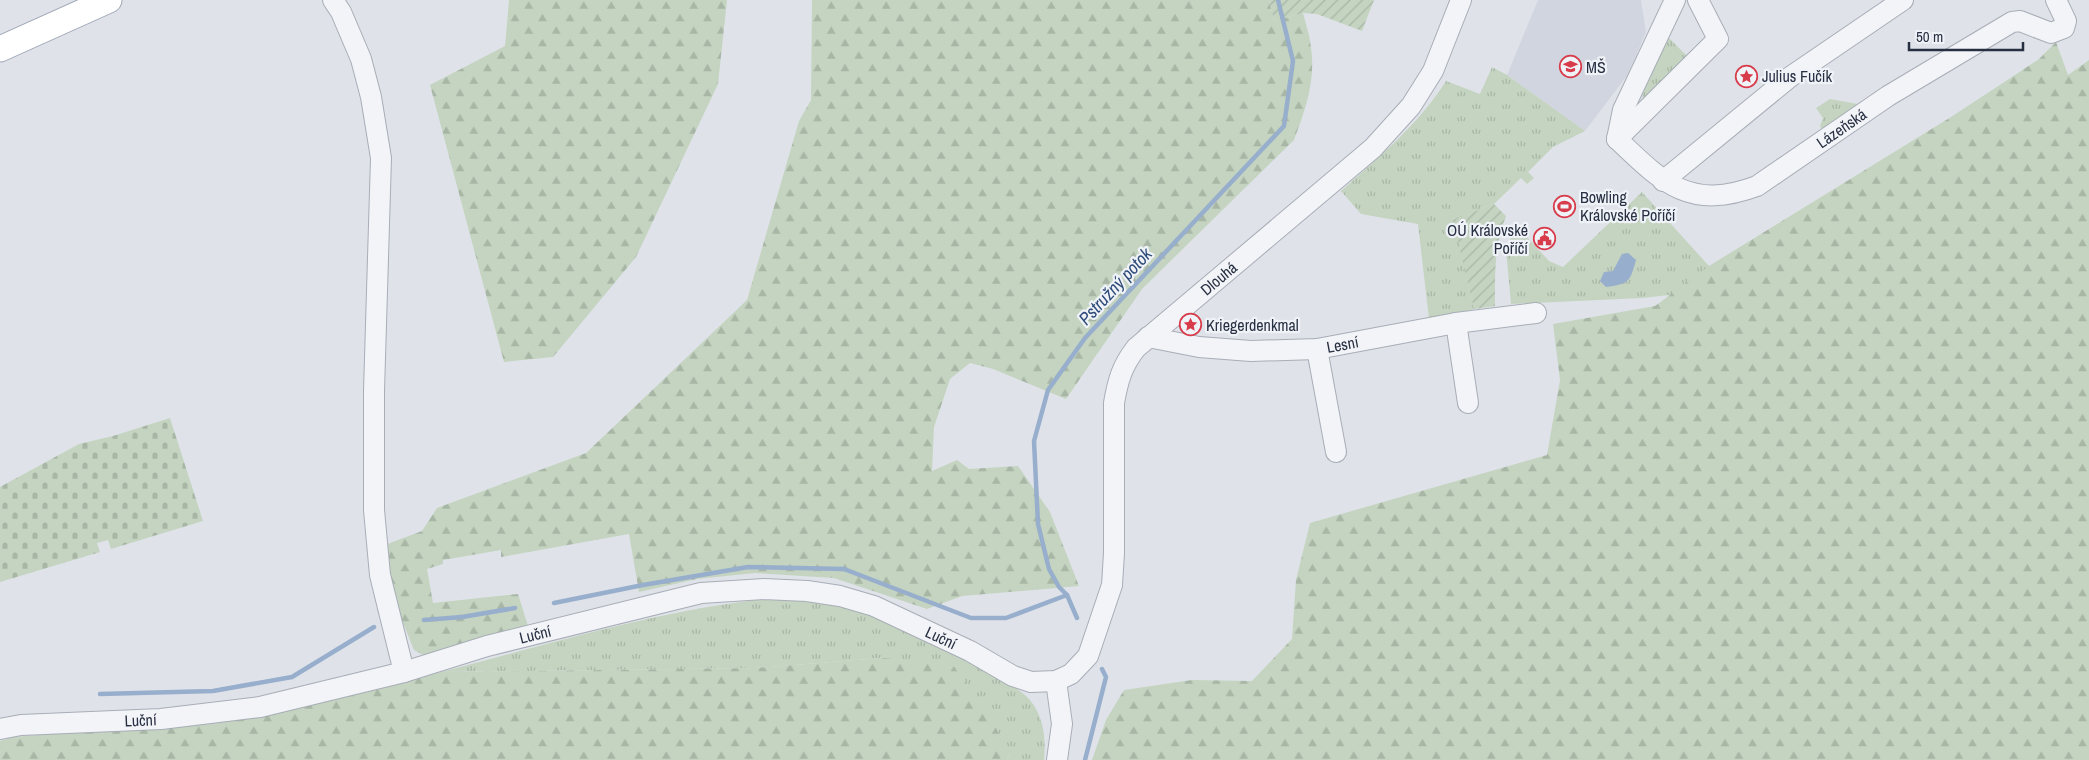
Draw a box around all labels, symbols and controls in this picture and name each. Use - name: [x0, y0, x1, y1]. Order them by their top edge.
- scale bar: [1909, 20, 2023, 52]
- text: 50 m: [1916, 26, 1943, 47]
- school or university icon: MŠ: [1558, 55, 1582, 79]
- place label: MŠ: [1586, 56, 1606, 78]
- place icon: Julius Fučík: [1734, 64, 1758, 88]
- place label: Julius Fučík: [1762, 65, 1832, 87]
- street label: Lázeňská: [1812, 103, 1871, 153]
- place label: Bowling Královské Poříčí: [1580, 186, 1676, 226]
- sports icon: Bowling Královské Poříčí: [1552, 194, 1576, 218]
- place label: OÚ Královské Poříčí: [1447, 219, 1528, 259]
- public building icon: OÚ Královské Poříčí: [1532, 227, 1556, 251]
- water label: Pstružný potok: [1073, 241, 1158, 330]
- street label: Dlouhá: [1196, 256, 1242, 300]
- place icon: Kriegerdenkmal: [1178, 313, 1202, 337]
- place label: Kriegerdenkmal: [1206, 314, 1299, 336]
- street label: Lesní: [1325, 330, 1361, 358]
- street label: Luční: [517, 619, 554, 649]
- street label: Luční: [922, 621, 961, 654]
- street label: Luční: [124, 708, 157, 732]

